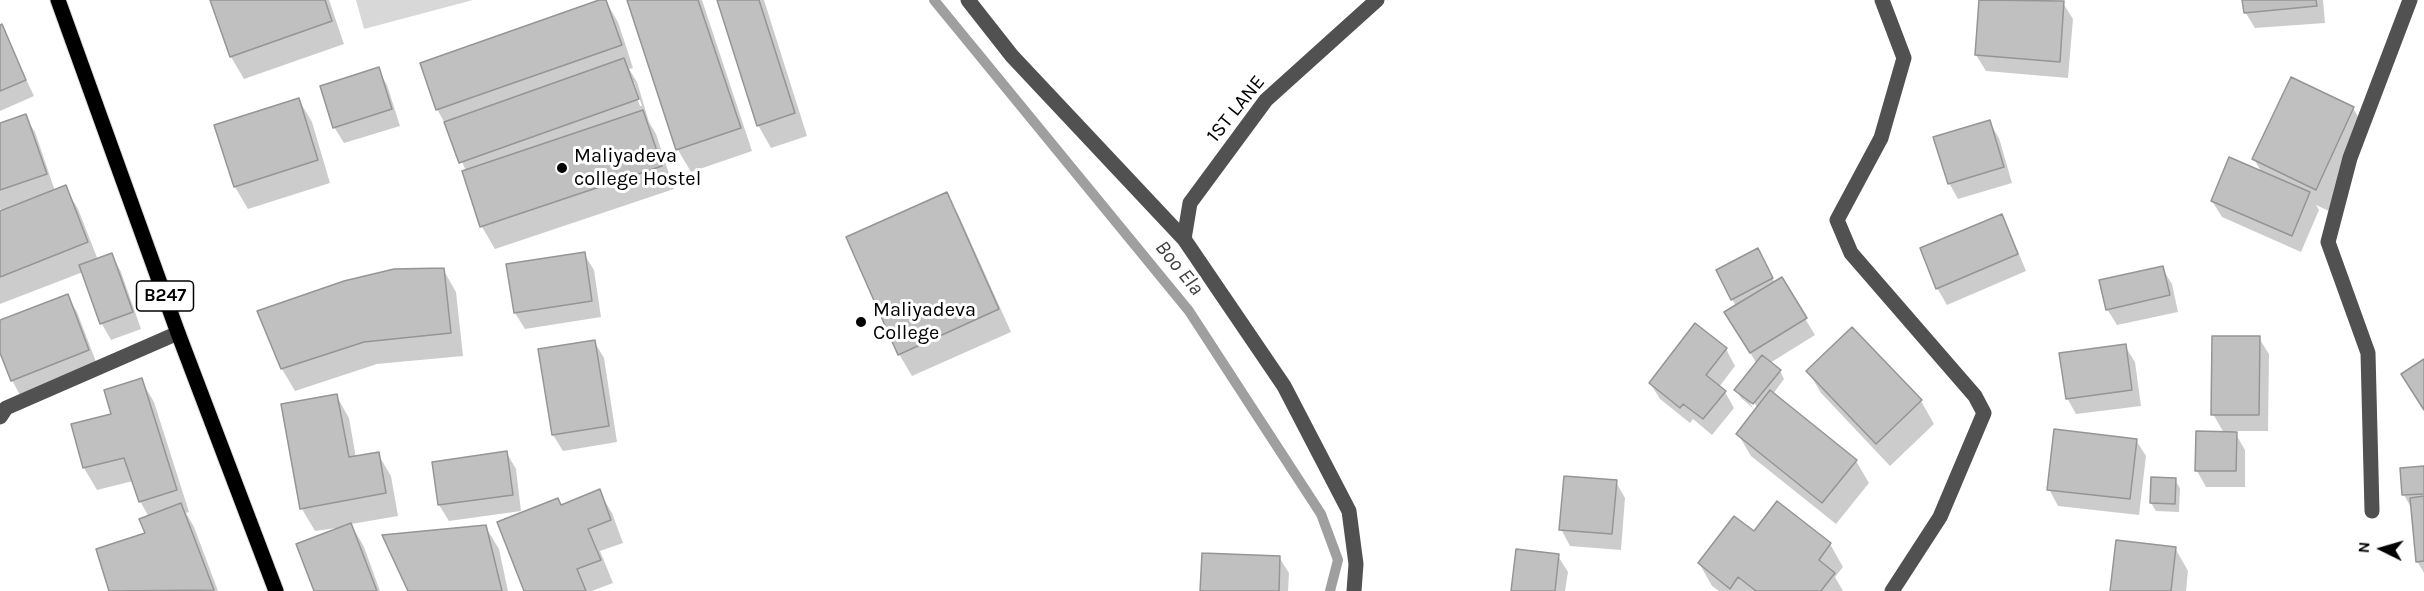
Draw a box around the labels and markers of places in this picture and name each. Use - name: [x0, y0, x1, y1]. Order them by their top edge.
- place label: Maliyadeva college Hostel: [574, 144, 701, 191]
- marker: Maliyadeva college Hostel: [555, 161, 569, 175]
- place label: Maliyadeva College: [873, 298, 976, 345]
- marker: Maliyadeva College: [854, 315, 868, 329]

